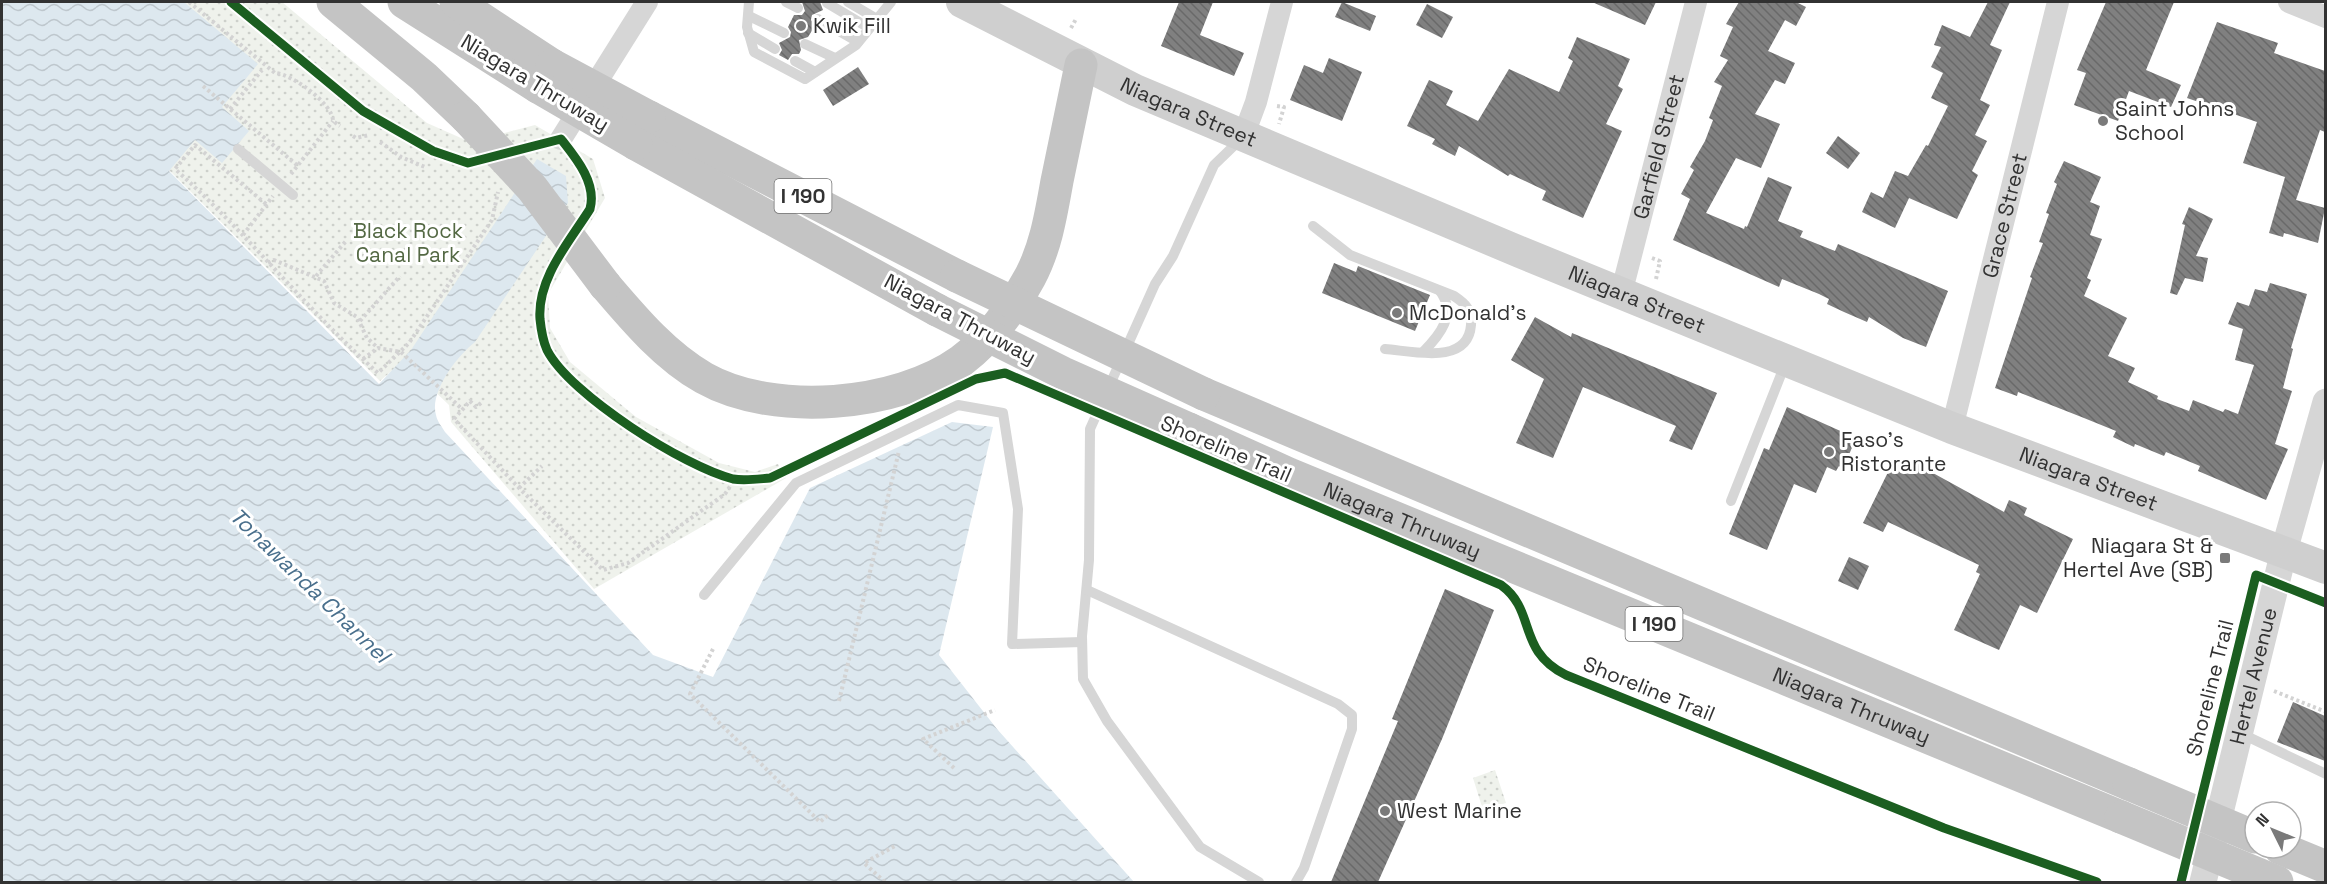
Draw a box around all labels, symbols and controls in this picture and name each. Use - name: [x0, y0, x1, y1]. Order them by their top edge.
- place label: Kwik Fill: [813, 12, 891, 39]
- marker: Kwik Fill: [794, 19, 808, 33]
- street label: Niagara Thruway: [456, 28, 614, 137]
- street label: Niagara Street: [1116, 71, 1261, 153]
- street label: Garfield Street: [1627, 71, 1690, 222]
- place label: Saint Johns School: [2115, 95, 2234, 146]
- marker: Saint Johns School: [2096, 114, 2110, 128]
- street label: Grace Street: [1976, 150, 2033, 281]
- road number: I 190: [774, 179, 832, 213]
- park label: Black Rock Canal Park: [353, 217, 463, 268]
- street label: Niagara Street: [1564, 259, 1710, 339]
- street label: Niagara Thruway: [880, 267, 1041, 370]
- place label: McDonald's: [1409, 299, 1527, 326]
- marker: McDonald's: [1390, 306, 1404, 320]
- street label: Shoreline Trail: [1157, 409, 1296, 488]
- place label: Faso's Ristorante: [1841, 426, 1946, 477]
- street label: Niagara Street: [2016, 440, 2162, 517]
- marker: Faso's Ristorante: [1822, 445, 1836, 459]
- street label: Niagara Thruway: [1319, 476, 1485, 565]
- water label: Tonawanda Channel: [224, 501, 398, 670]
- place label: Niagara St & Hertel Ave (SB): [2063, 532, 2213, 583]
- marker: Niagara St & Hertel Ave (SB): [2218, 551, 2232, 565]
- street label: Hertel Avenue: [2223, 605, 2283, 747]
- road number: I 190: [1626, 607, 1682, 641]
- street label: Shoreline Trail: [2180, 617, 2240, 759]
- street label: Shoreline Trail: [1579, 650, 1719, 727]
- street label: Niagara Thruway: [1769, 661, 1935, 750]
- place label: West Marine: [1397, 797, 1522, 824]
- north arrow: [2243, 800, 2303, 860]
- marker: West Marine: [1378, 804, 1392, 818]
- text: N: [2251, 809, 2274, 831]

